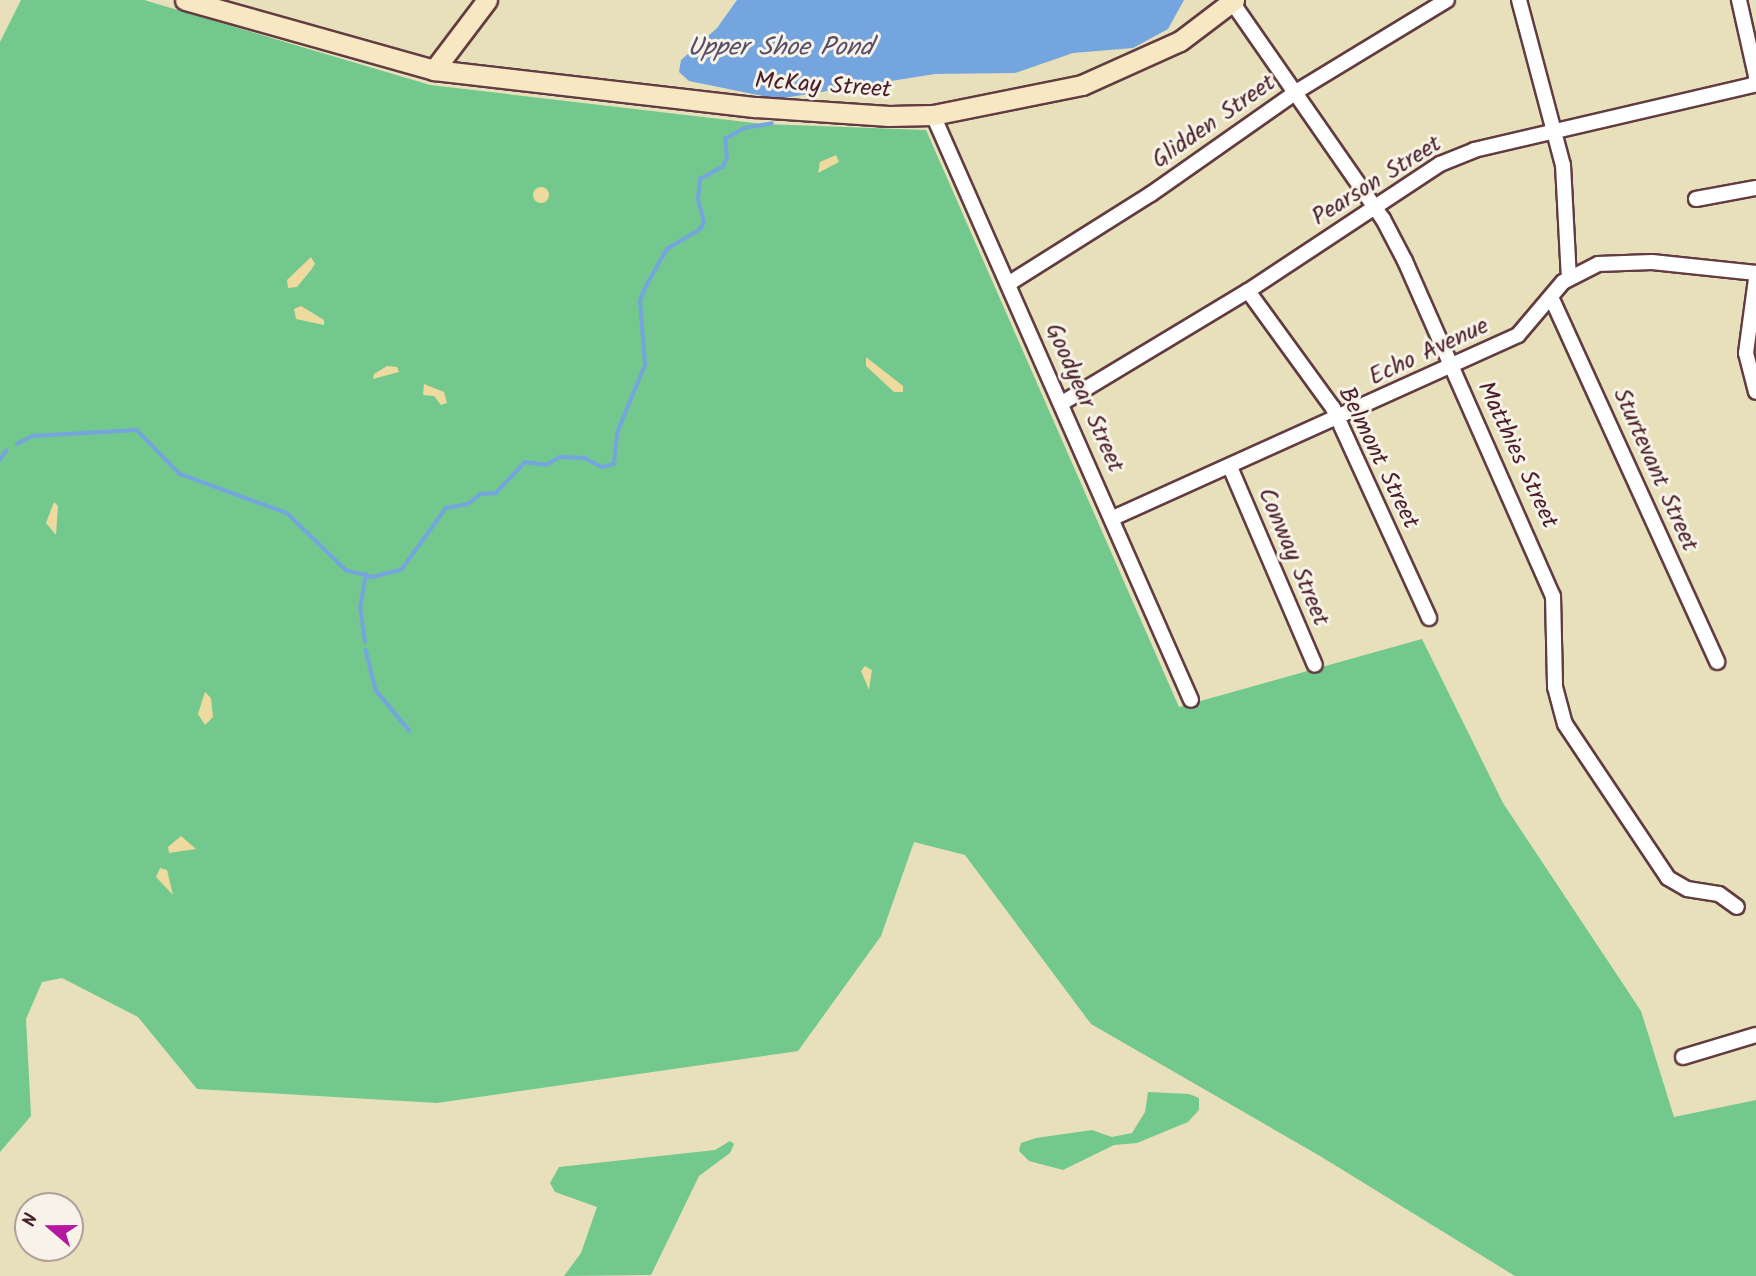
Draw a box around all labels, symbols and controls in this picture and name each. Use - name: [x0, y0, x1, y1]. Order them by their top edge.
- water label: Upper Shoe Pond: [687, 33, 873, 65]
- street label: McKay Street: [754, 67, 892, 105]
- street label: Glidden Street: [1147, 69, 1281, 175]
- street label: Pearson Street: [1307, 130, 1447, 232]
- street label: Echo Avenue: [1365, 312, 1493, 392]
- street label: Goodyear Street: [1038, 319, 1130, 477]
- street label: Matthies Street: [1470, 377, 1564, 533]
- street label: Belmont Street: [1331, 382, 1425, 534]
- street label: Sturtevant Street: [1606, 384, 1704, 556]
- street label: Conway Street: [1251, 484, 1335, 630]
- north arrow: [14, 1192, 84, 1262]
- text: N: [15, 1210, 47, 1231]

